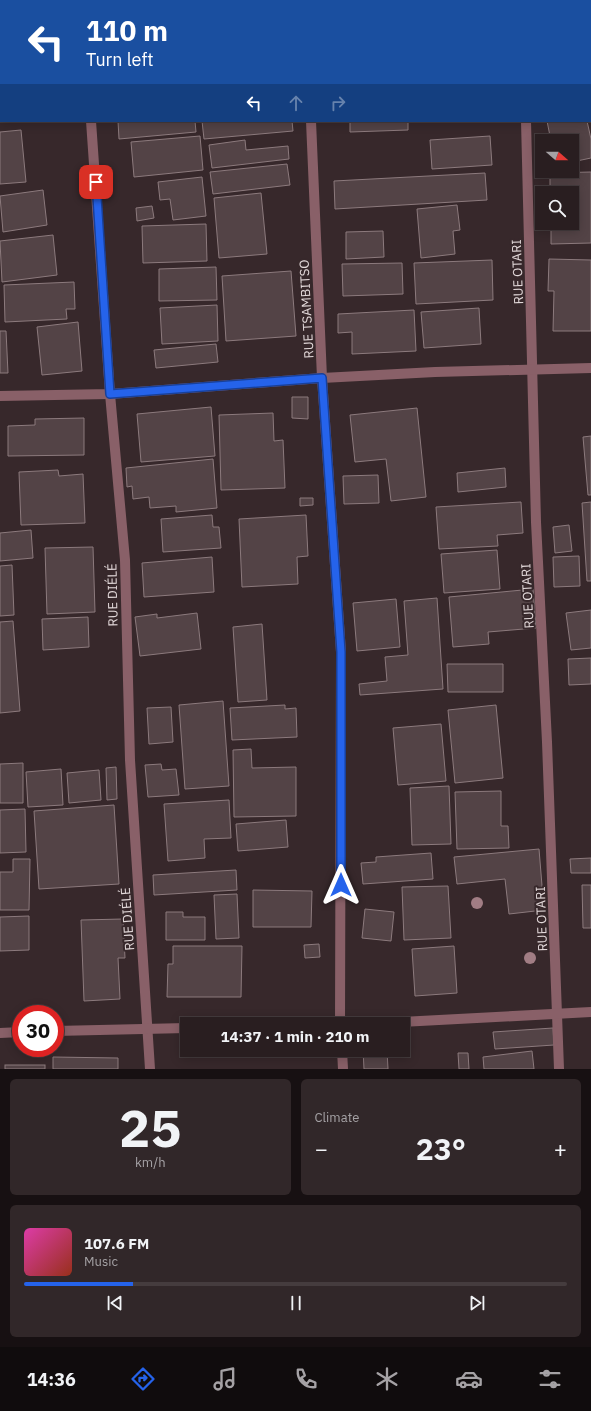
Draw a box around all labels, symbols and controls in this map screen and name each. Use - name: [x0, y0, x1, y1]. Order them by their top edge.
- text: 110 m: [86, 12, 168, 49]
- icon: left: [20, 16, 72, 68]
- text: Turn left: [86, 48, 154, 71]
- icon: left: [243, 92, 265, 114]
- icon: ahead: [285, 92, 307, 114]
- icon: right: [327, 92, 349, 114]
- north arrow: [535, 134, 579, 178]
- map controls: [535, 134, 579, 230]
- pin: [79, 165, 113, 199]
- icon: arrive: [85, 171, 107, 193]
- button: search: [535, 186, 579, 230]
- street label: RUE OTARI: [508, 239, 527, 305]
- street label: RUE TSAMBITSO: [295, 259, 318, 359]
- street label: RUE DIÉLÉ: [103, 563, 122, 627]
- street label: RUE OTARI: [517, 563, 538, 629]
- position arrow: [320, 864, 362, 906]
- street label: RUE OTARI: [532, 886, 551, 952]
- street label: RUE DIÉLÉ: [117, 887, 138, 951]
- speed limit sign: 30: [12, 1005, 64, 1057]
- text: 14:37 · 1 min · 210 m: [221, 1027, 369, 1046]
- text: 25: [119, 1094, 181, 1161]
- text: Climate: [315, 1109, 359, 1126]
- text: 23°: [416, 1129, 466, 1168]
- text: −: [315, 1134, 328, 1163]
- text: +: [554, 1134, 567, 1163]
- text: km/h: [135, 1154, 166, 1171]
- text: 107.6 FM: [84, 1234, 149, 1253]
- text: Music: [84, 1253, 118, 1270]
- icon: previous: [104, 1292, 126, 1314]
- icon: pause: [285, 1292, 307, 1314]
- icon: next: [466, 1292, 488, 1314]
- icon: directions: [129, 1365, 157, 1393]
- icon: music: [211, 1365, 239, 1393]
- icon: phone: [292, 1365, 320, 1393]
- icon: climate: [373, 1365, 401, 1393]
- icon: car: [455, 1365, 483, 1393]
- icon: filters: [536, 1365, 564, 1393]
- text: 14:36: [27, 1368, 76, 1391]

